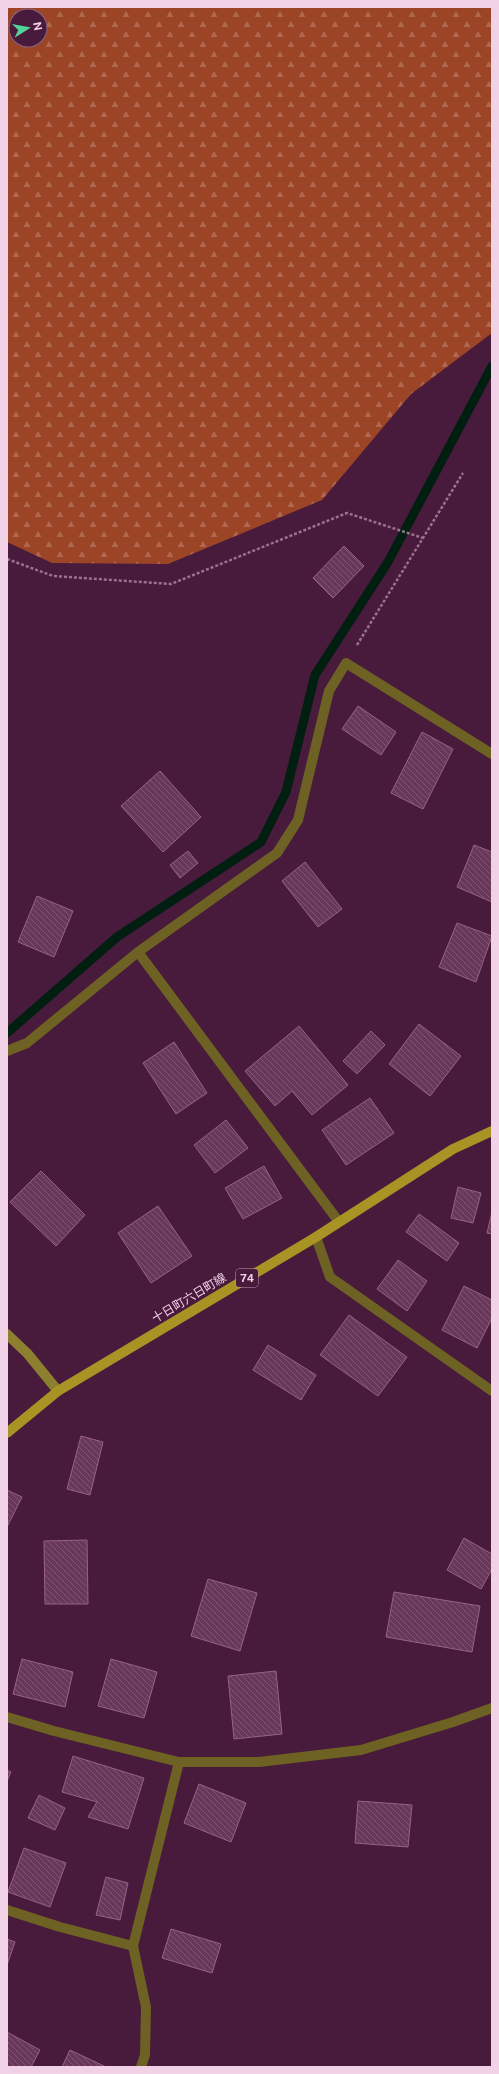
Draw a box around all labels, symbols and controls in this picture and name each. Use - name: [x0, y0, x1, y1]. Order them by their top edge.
- north arrow: [8, 8, 48, 48]
- text: N: [31, 21, 45, 31]
- road number: 74: [236, 1269, 258, 1287]
- street label: 十日町六日町線: [149, 1270, 229, 1326]

